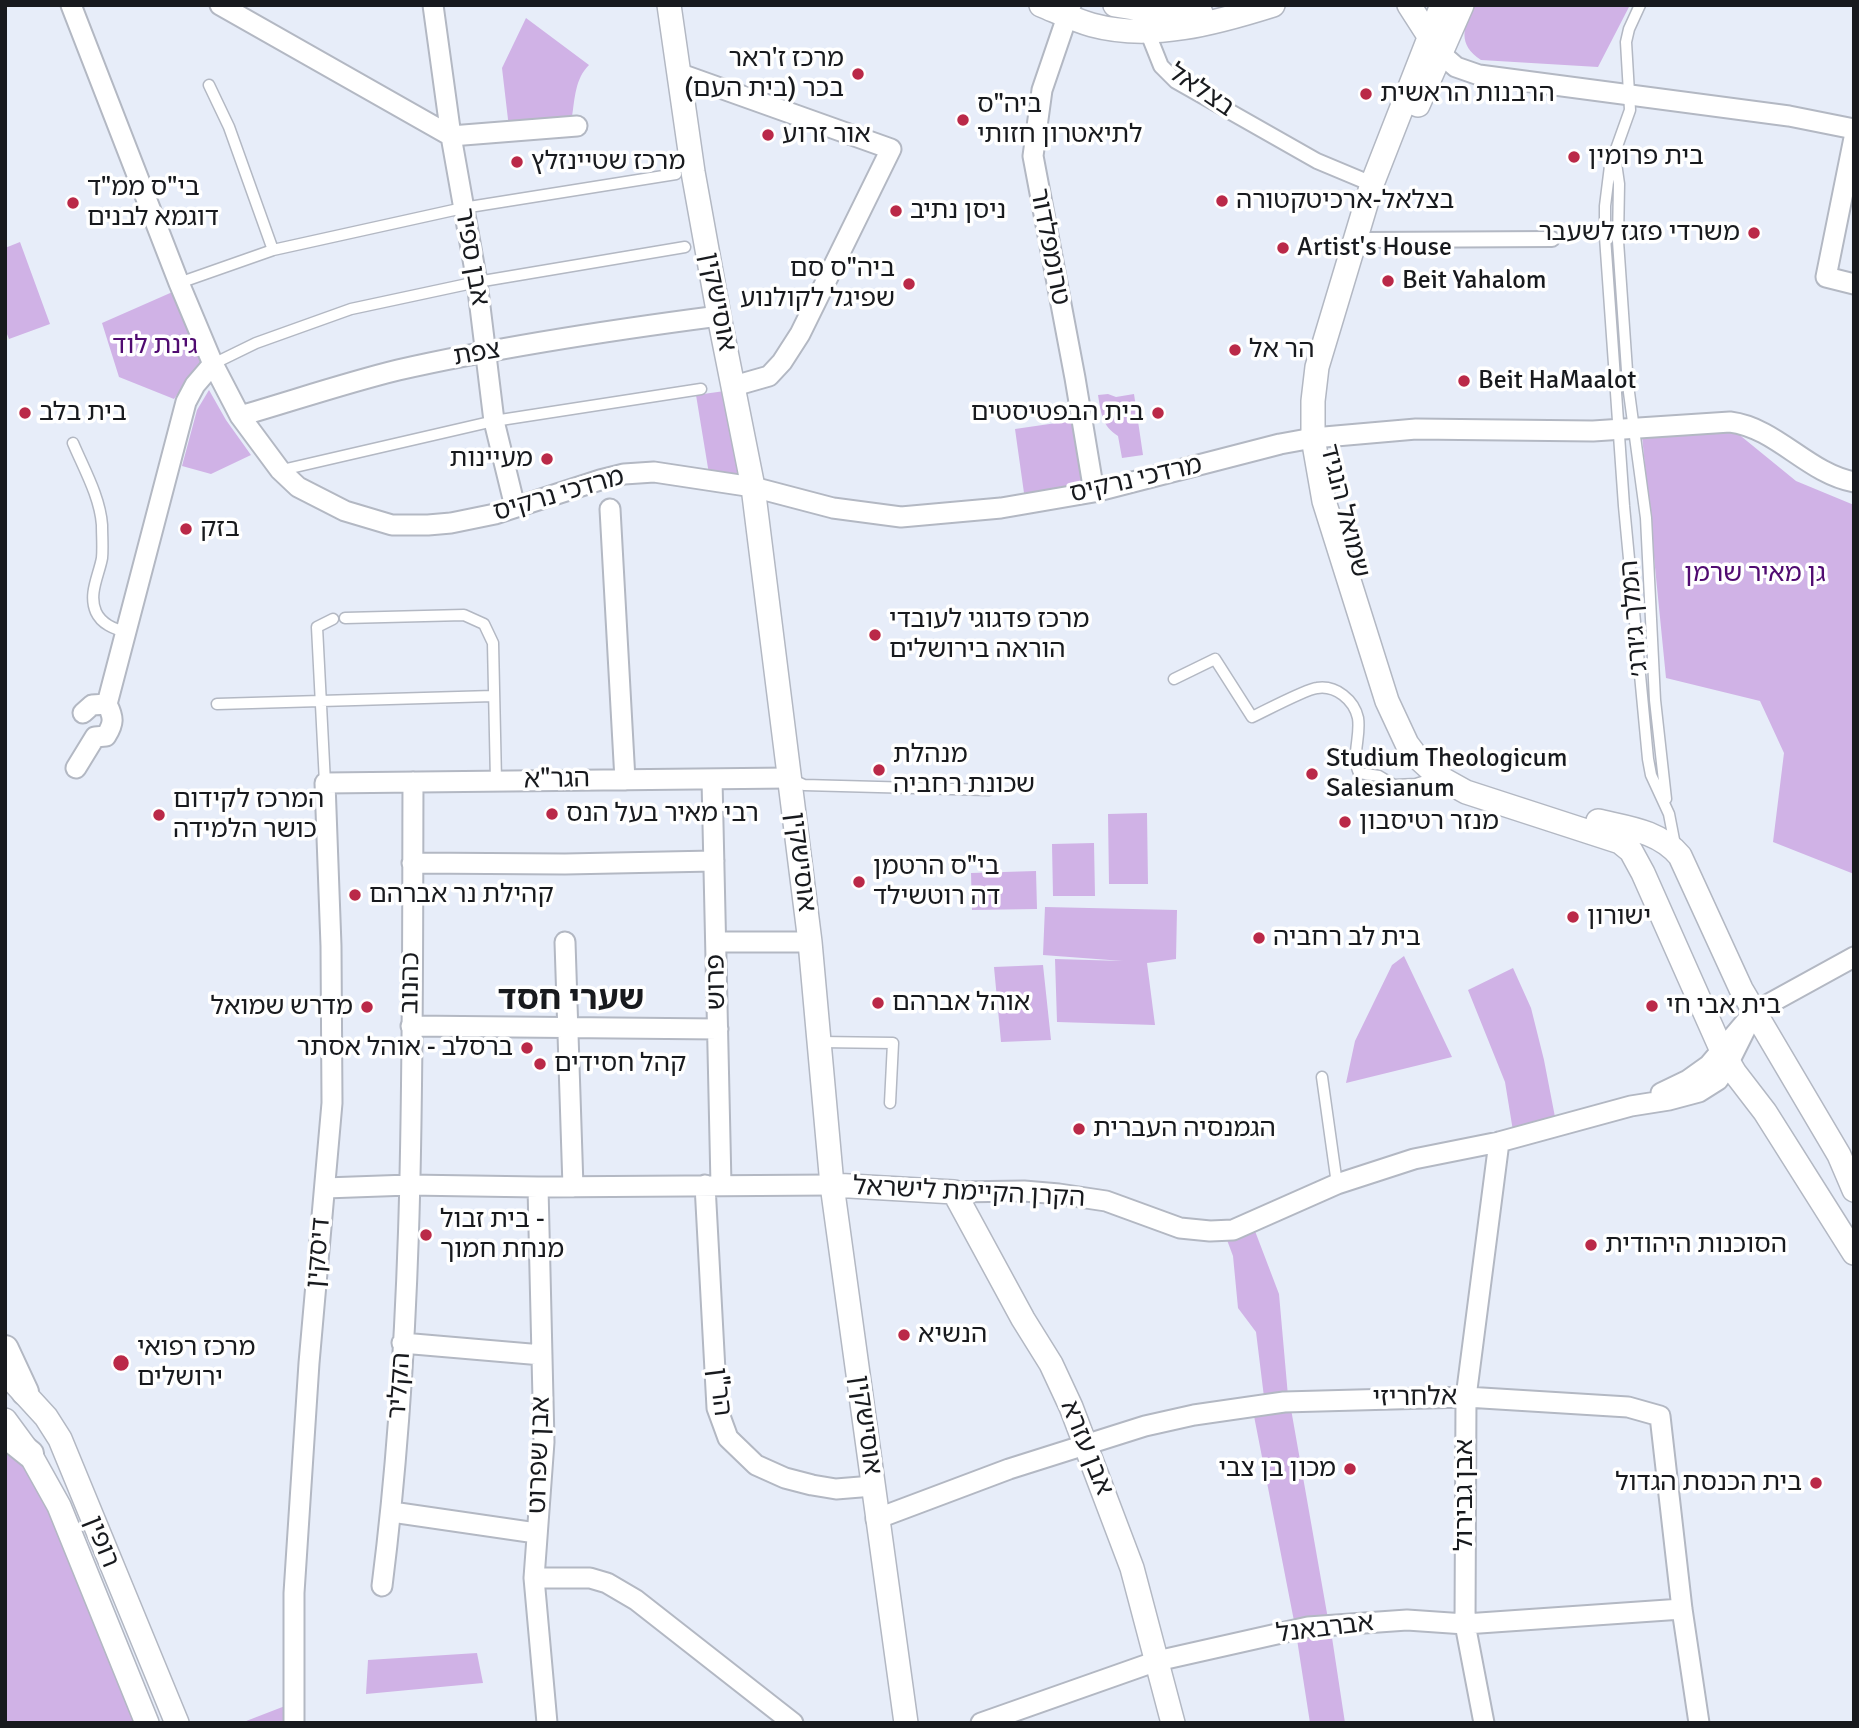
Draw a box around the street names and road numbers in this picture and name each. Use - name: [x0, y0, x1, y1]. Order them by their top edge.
- street label: בצלאל: [1162, 58, 1240, 124]
- street label: טרומפלדור: [1022, 186, 1076, 308]
- street label: אבן ספיר: [447, 206, 495, 308]
- street label: אוסישקין: [692, 250, 742, 354]
- street label: צפת: [451, 335, 503, 373]
- street label: שמואל הנגיד: [1312, 441, 1376, 581]
- street label: מרדכי נרקיס: [1067, 450, 1205, 510]
- street label: מרדכי נרקיס: [490, 461, 628, 529]
- street label: המלך ג׳ורג׳: [1614, 559, 1656, 677]
- street label: הגר"א: [524, 764, 590, 796]
- street label: אוסישקין: [778, 810, 822, 914]
- street label: כהנוב: [395, 952, 427, 1014]
- street label: פרוש: [701, 954, 733, 1010]
- street label: הקרן הקיימת לישראל: [852, 1171, 1086, 1215]
- street label: דיסקין: [300, 1216, 338, 1290]
- street label: הקליר: [382, 1352, 418, 1420]
- street label: הר"ן: [701, 1366, 737, 1418]
- street label: אוסישקין: [843, 1373, 887, 1477]
- street label: אלחריזי: [1372, 1382, 1458, 1414]
- street label: אבן שפרוט: [522, 1396, 558, 1514]
- street label: אבן עזרא: [1053, 1396, 1119, 1500]
- street label: אבן גבירול: [1449, 1439, 1481, 1551]
- street label: רופין: [77, 1512, 125, 1572]
- street label: אברבאנל: [1274, 1608, 1376, 1650]

